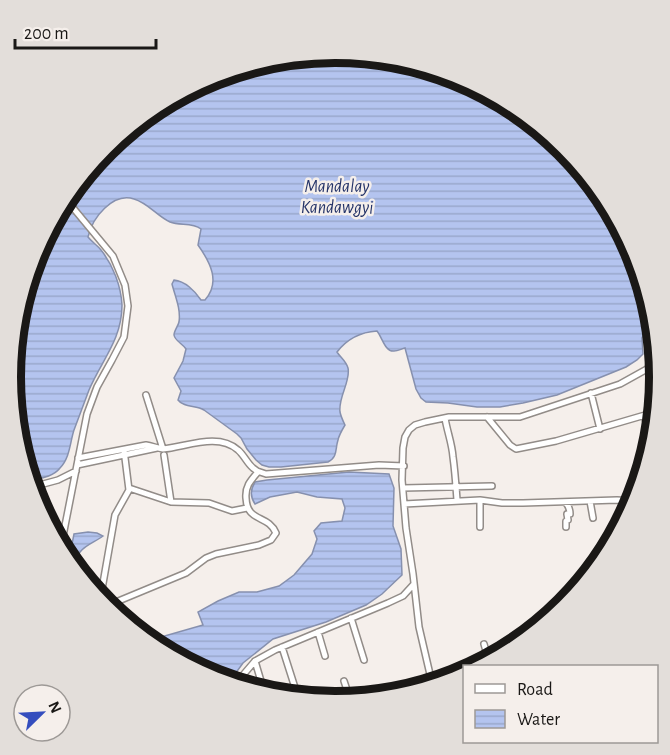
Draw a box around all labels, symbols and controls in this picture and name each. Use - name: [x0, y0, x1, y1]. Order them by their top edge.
- scale bar: [15, 12, 156, 50]
- text: 200 m: [24, 25, 69, 43]
- water label: Mandalay Kandawgyi: [301, 178, 373, 217]
- legend: [463, 665, 658, 743]
- text: Road: [517, 681, 553, 699]
- north arrow: [12, 683, 72, 743]
- text: N: [45, 699, 64, 716]
- text: Water: [517, 711, 560, 729]

